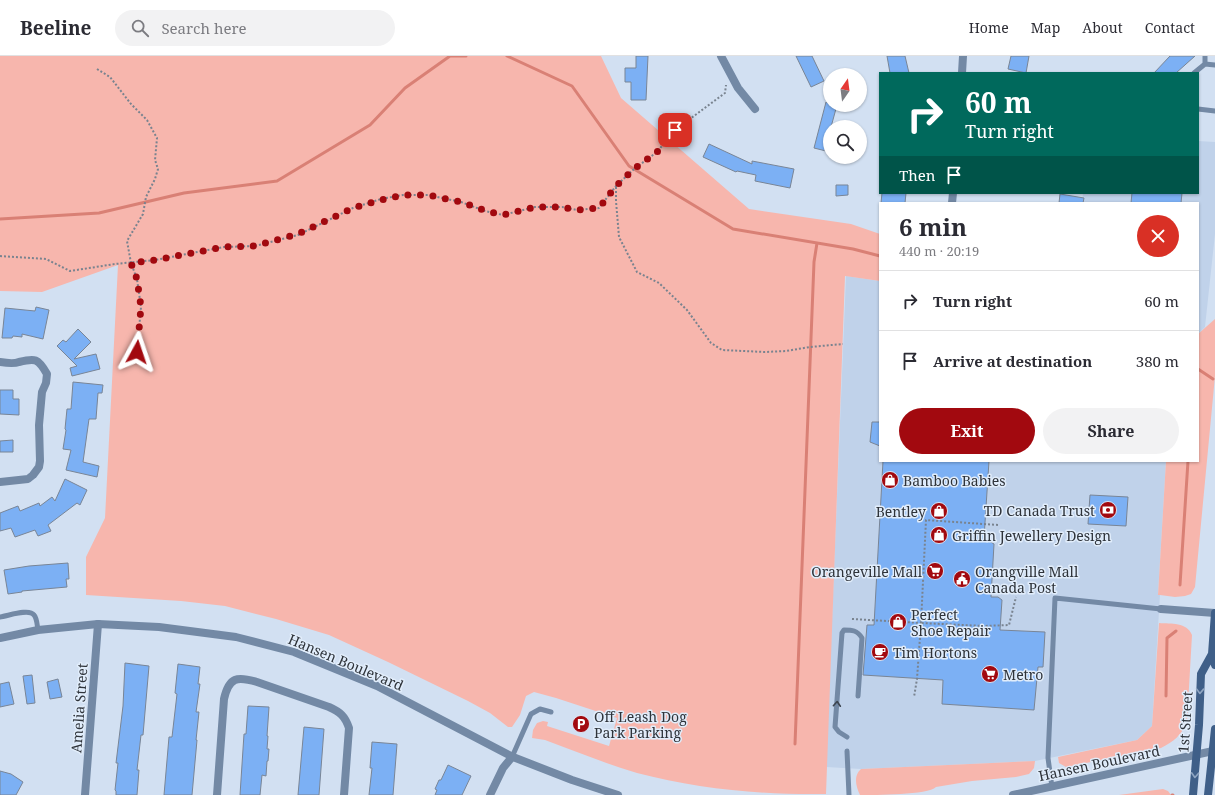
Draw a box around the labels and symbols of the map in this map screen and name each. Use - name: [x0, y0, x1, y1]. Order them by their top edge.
- north arrow: [823, 68, 867, 112]
- pin: [658, 113, 692, 147]
- position arrow: [116, 331, 158, 373]
- shop icon: Bamboo Babies: [880, 470, 900, 490]
- place label: Bamboo Babies: [903, 471, 1006, 490]
- bank icon: TD Canada Trust: [1098, 500, 1118, 520]
- shop icon: Bentley: [929, 501, 949, 521]
- place label: TD Canada Trust: [984, 501, 1095, 520]
- place label: Bentley: [876, 502, 926, 521]
- shop icon: Griffin Jewellery Design: [929, 525, 949, 545]
- place label: Griffin Jewellery Design: [952, 526, 1111, 545]
- supermarket icon: Orangeville Mall: [925, 561, 945, 581]
- place label: Orangeville Mall: [811, 562, 923, 581]
- place label: Orangville Mall Canada Post: [975, 562, 1079, 597]
- public building icon: Orangville Mall Canada Post: [952, 569, 972, 589]
- place label: Perfect Shoe Repair: [911, 605, 991, 640]
- shop icon: Perfect Shoe Repair: [888, 612, 908, 632]
- street label: Hansen Boulevard: [285, 629, 407, 695]
- cafe icon: Tim Hortons: [870, 642, 890, 662]
- place label: Tim Hortons: [893, 643, 977, 662]
- street label: Amelia Street: [66, 662, 92, 754]
- supermarket icon: Metro: [980, 664, 1000, 684]
- place label: Metro: [1003, 665, 1043, 684]
- one-way arrow: [1196, 688, 1205, 694]
- street label: 1st Street: [1173, 690, 1197, 753]
- one-way arrow: [832, 701, 841, 707]
- place label: Off Leash Dog Park Parking: [594, 707, 687, 742]
- parking icon: Off Leash Dog Park Parking: [571, 714, 591, 734]
- street label: Hansen Boulevard: [1037, 741, 1162, 785]
- one-way arrow: [1190, 772, 1199, 778]

